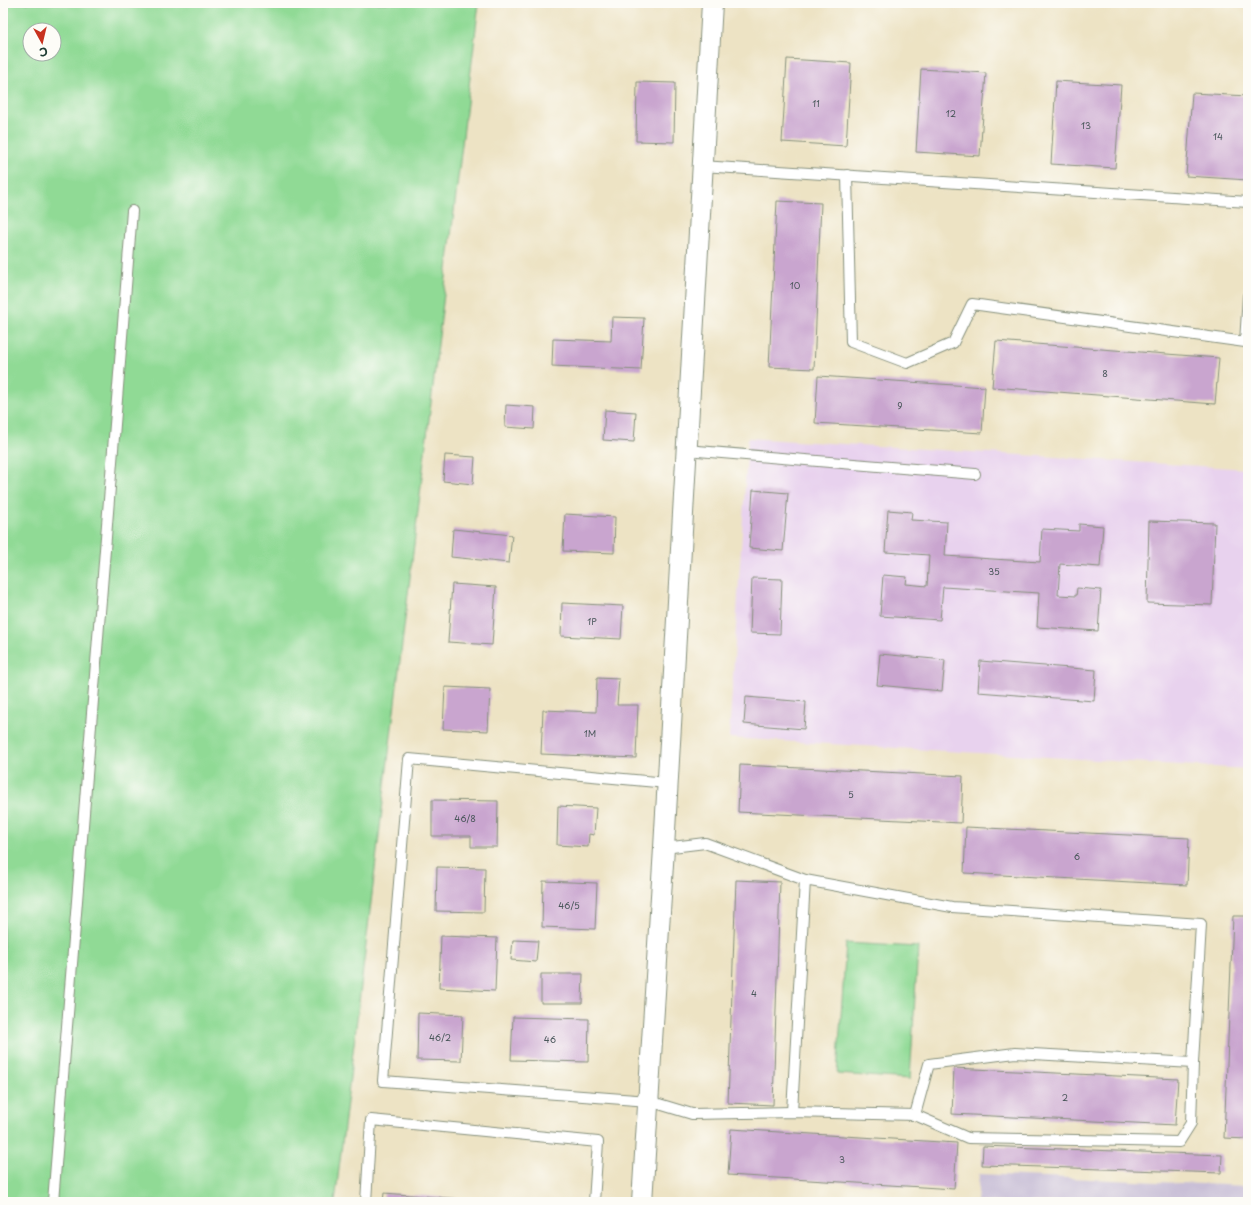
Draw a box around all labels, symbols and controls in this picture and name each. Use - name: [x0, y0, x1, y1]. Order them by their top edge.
- north arrow: [22, 22, 62, 62]
- text: С: [38, 43, 49, 61]
- house number: 11: [812, 96, 820, 110]
- house number: 12: [946, 106, 956, 120]
- house number: 13: [1081, 118, 1091, 132]
- house number: 14: [1213, 129, 1223, 143]
- house number: 10: [790, 278, 801, 292]
- house number: 8: [1102, 366, 1108, 380]
- house number: 9: [897, 398, 903, 412]
- house number: 35: [988, 564, 1000, 578]
- house number: 1Р: [587, 614, 597, 628]
- house number: 1М: [584, 726, 596, 740]
- house number: 5: [848, 787, 854, 801]
- house number: 46/8: [454, 811, 476, 825]
- house number: 6: [1074, 849, 1080, 863]
- house number: 46/5: [558, 898, 580, 912]
- house number: 4: [751, 986, 757, 1000]
- house number: 46/2: [429, 1030, 451, 1044]
- house number: 46: [544, 1032, 556, 1046]
- house number: 2: [1062, 1090, 1068, 1104]
- house number: 3: [839, 1152, 845, 1166]

